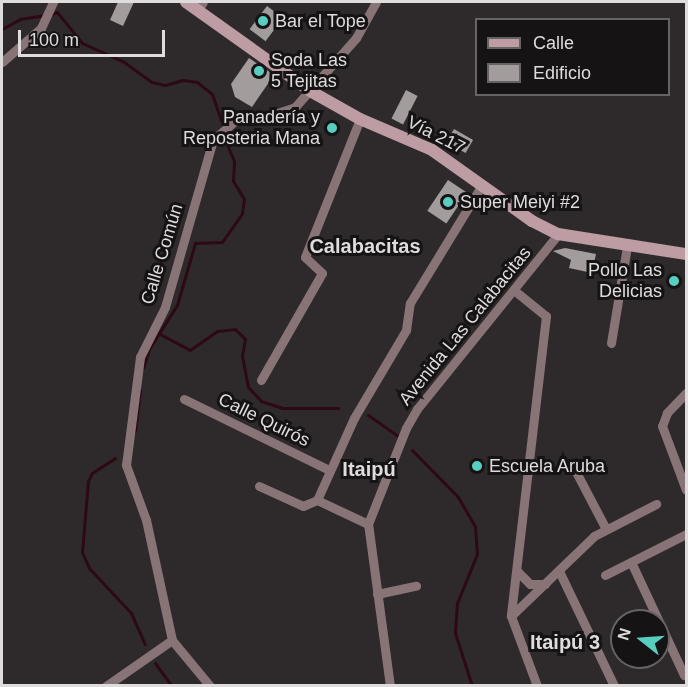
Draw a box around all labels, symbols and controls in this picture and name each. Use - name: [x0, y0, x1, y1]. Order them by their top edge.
- place label: Bar el Tope: [275, 10, 366, 32]
- marker: Bar el Tope: [256, 14, 270, 28]
- scale bar: [21, 18, 168, 56]
- legend: [475, 18, 670, 96]
- text: 100 m: [29, 30, 79, 50]
- text: Calle: [533, 33, 574, 53]
- place label: Soda Las 5 Tejitas: [271, 50, 347, 92]
- text: Edificio: [533, 63, 591, 83]
- marker: Soda Las 5 Tejitas: [252, 64, 266, 78]
- place label: Panadería y Reposteria Mana: [183, 107, 320, 150]
- street label: Vía 217: [403, 111, 469, 159]
- marker: Panadería y Reposteria Mana: [325, 121, 339, 135]
- place label: Super Meiyi #2: [460, 191, 580, 213]
- marker: Super Meiyi #2: [441, 195, 455, 209]
- street label: Calle Común: [136, 201, 188, 307]
- district label: Calabacitas: [309, 234, 421, 258]
- street label: Avenida Las Calabacitas: [394, 242, 536, 410]
- place label: Pollo Las Delicias: [588, 260, 662, 302]
- marker: Pollo Las Delicias: [667, 274, 681, 288]
- street label: Calle Quirós: [215, 389, 313, 451]
- place label: Escuela Aruba: [489, 455, 606, 477]
- district label: Itaipú: [342, 457, 396, 481]
- marker: Escuela Aruba: [470, 459, 484, 473]
- north arrow: [610, 609, 670, 669]
- text: N: [614, 626, 634, 642]
- district label: Itaipú 3: [530, 630, 600, 654]

